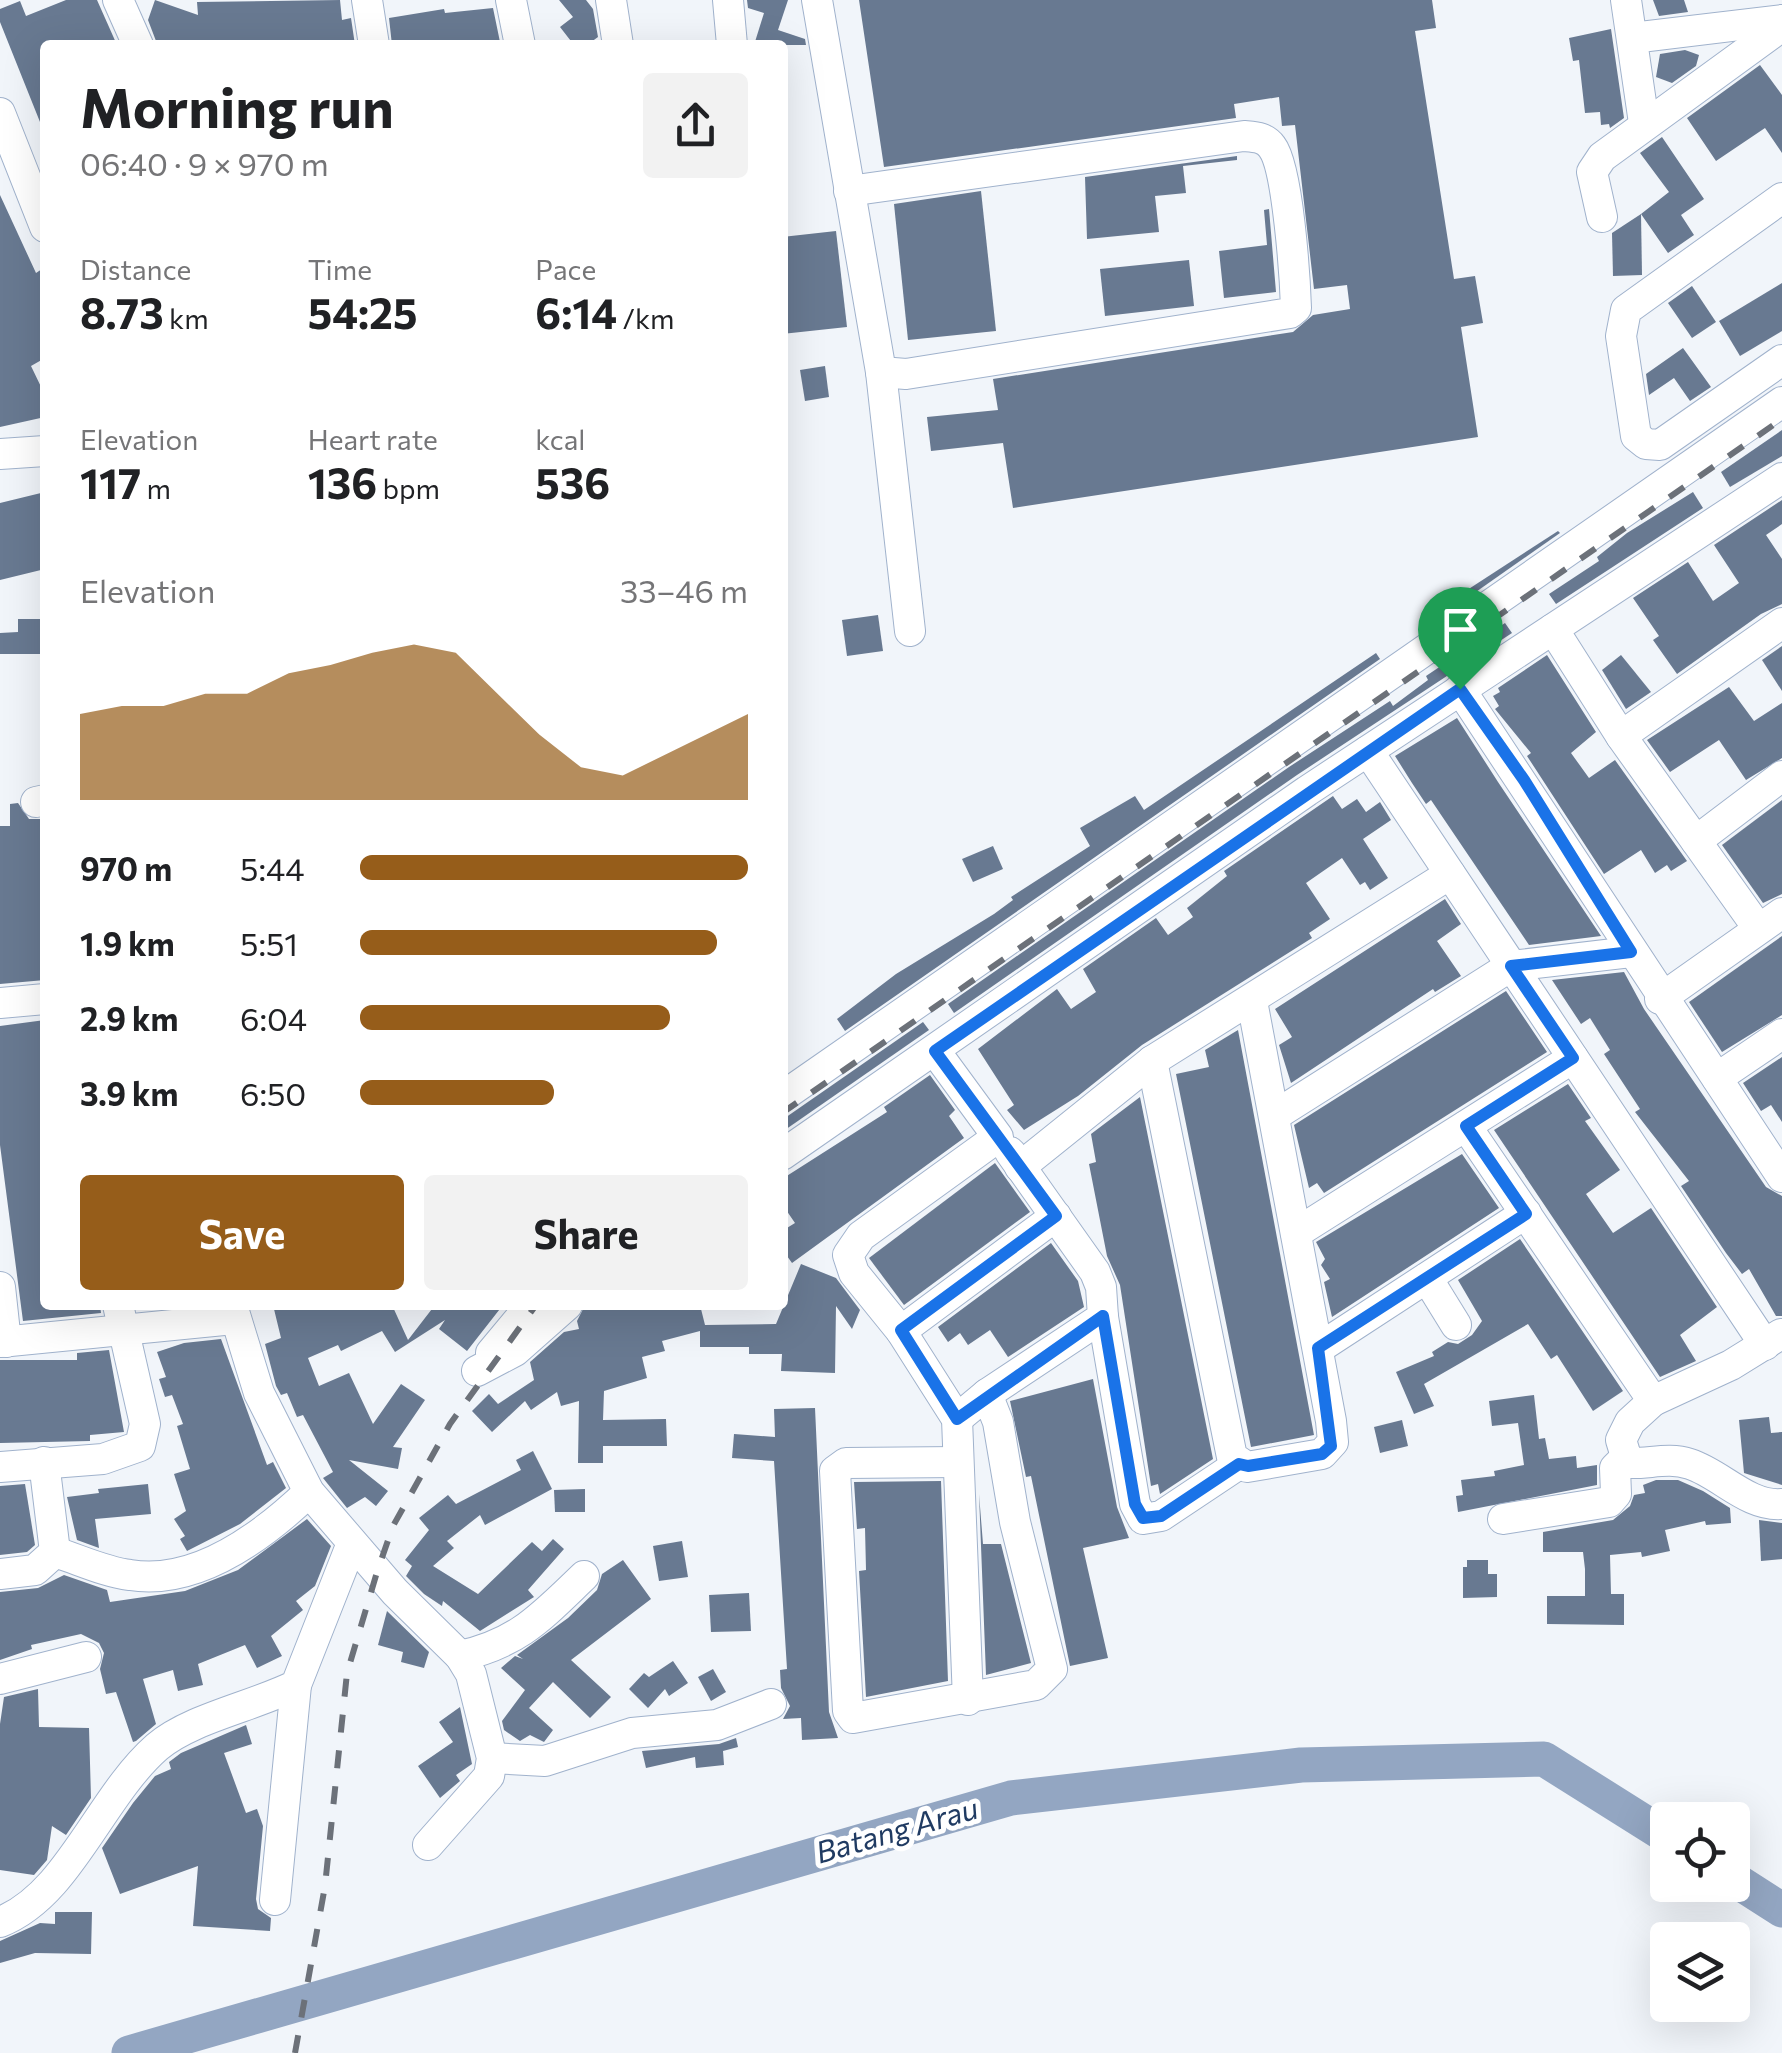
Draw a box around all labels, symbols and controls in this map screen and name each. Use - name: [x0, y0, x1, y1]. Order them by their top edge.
- text: Morning run: [80, 72, 394, 139]
- button: share: [643, 73, 748, 178]
- text: 06:40 · 9 × 970 m: [80, 143, 329, 183]
- text: Distance: [80, 252, 191, 286]
- text: Time: [308, 252, 372, 286]
- text: Pace: [535, 252, 596, 286]
- text: 8.73: [80, 286, 164, 338]
- text: 54:25: [308, 286, 417, 338]
- text: 6:14: [535, 286, 617, 338]
- text: km: [164, 301, 209, 335]
- text: /km: [617, 301, 675, 335]
- text: Elevation: [80, 422, 198, 456]
- text: Heart rate: [308, 422, 438, 456]
- text: kcal: [535, 422, 585, 456]
- text: 117: [80, 456, 141, 508]
- text: 136: [308, 456, 377, 508]
- text: 536: [535, 456, 610, 508]
- text: m: [141, 471, 171, 505]
- text: bpm: [377, 471, 440, 505]
- text: Elevation: [80, 570, 215, 610]
- text: 33–46 m: [620, 570, 748, 610]
- pin: [1418, 587, 1503, 690]
- icon: arrive: [1433, 602, 1488, 657]
- text: 970 m: [80, 848, 172, 888]
- text: 5:44: [240, 848, 304, 888]
- text: 1.9 km: [80, 923, 175, 963]
- text: 5:51: [240, 923, 298, 963]
- text: 2.9 km: [80, 998, 178, 1038]
- text: 6:04: [240, 998, 307, 1038]
- text: 3.9 km: [80, 1073, 178, 1113]
- text: 6:50: [240, 1073, 306, 1113]
- button: Save: [80, 1175, 404, 1290]
- button: Share: [424, 1175, 748, 1290]
- water label: Batang Arau: [811, 1788, 982, 1869]
- map controls: [1650, 1802, 1750, 2022]
- button: locate: [1650, 1802, 1750, 1902]
- button: layers: [1650, 1922, 1750, 2022]

